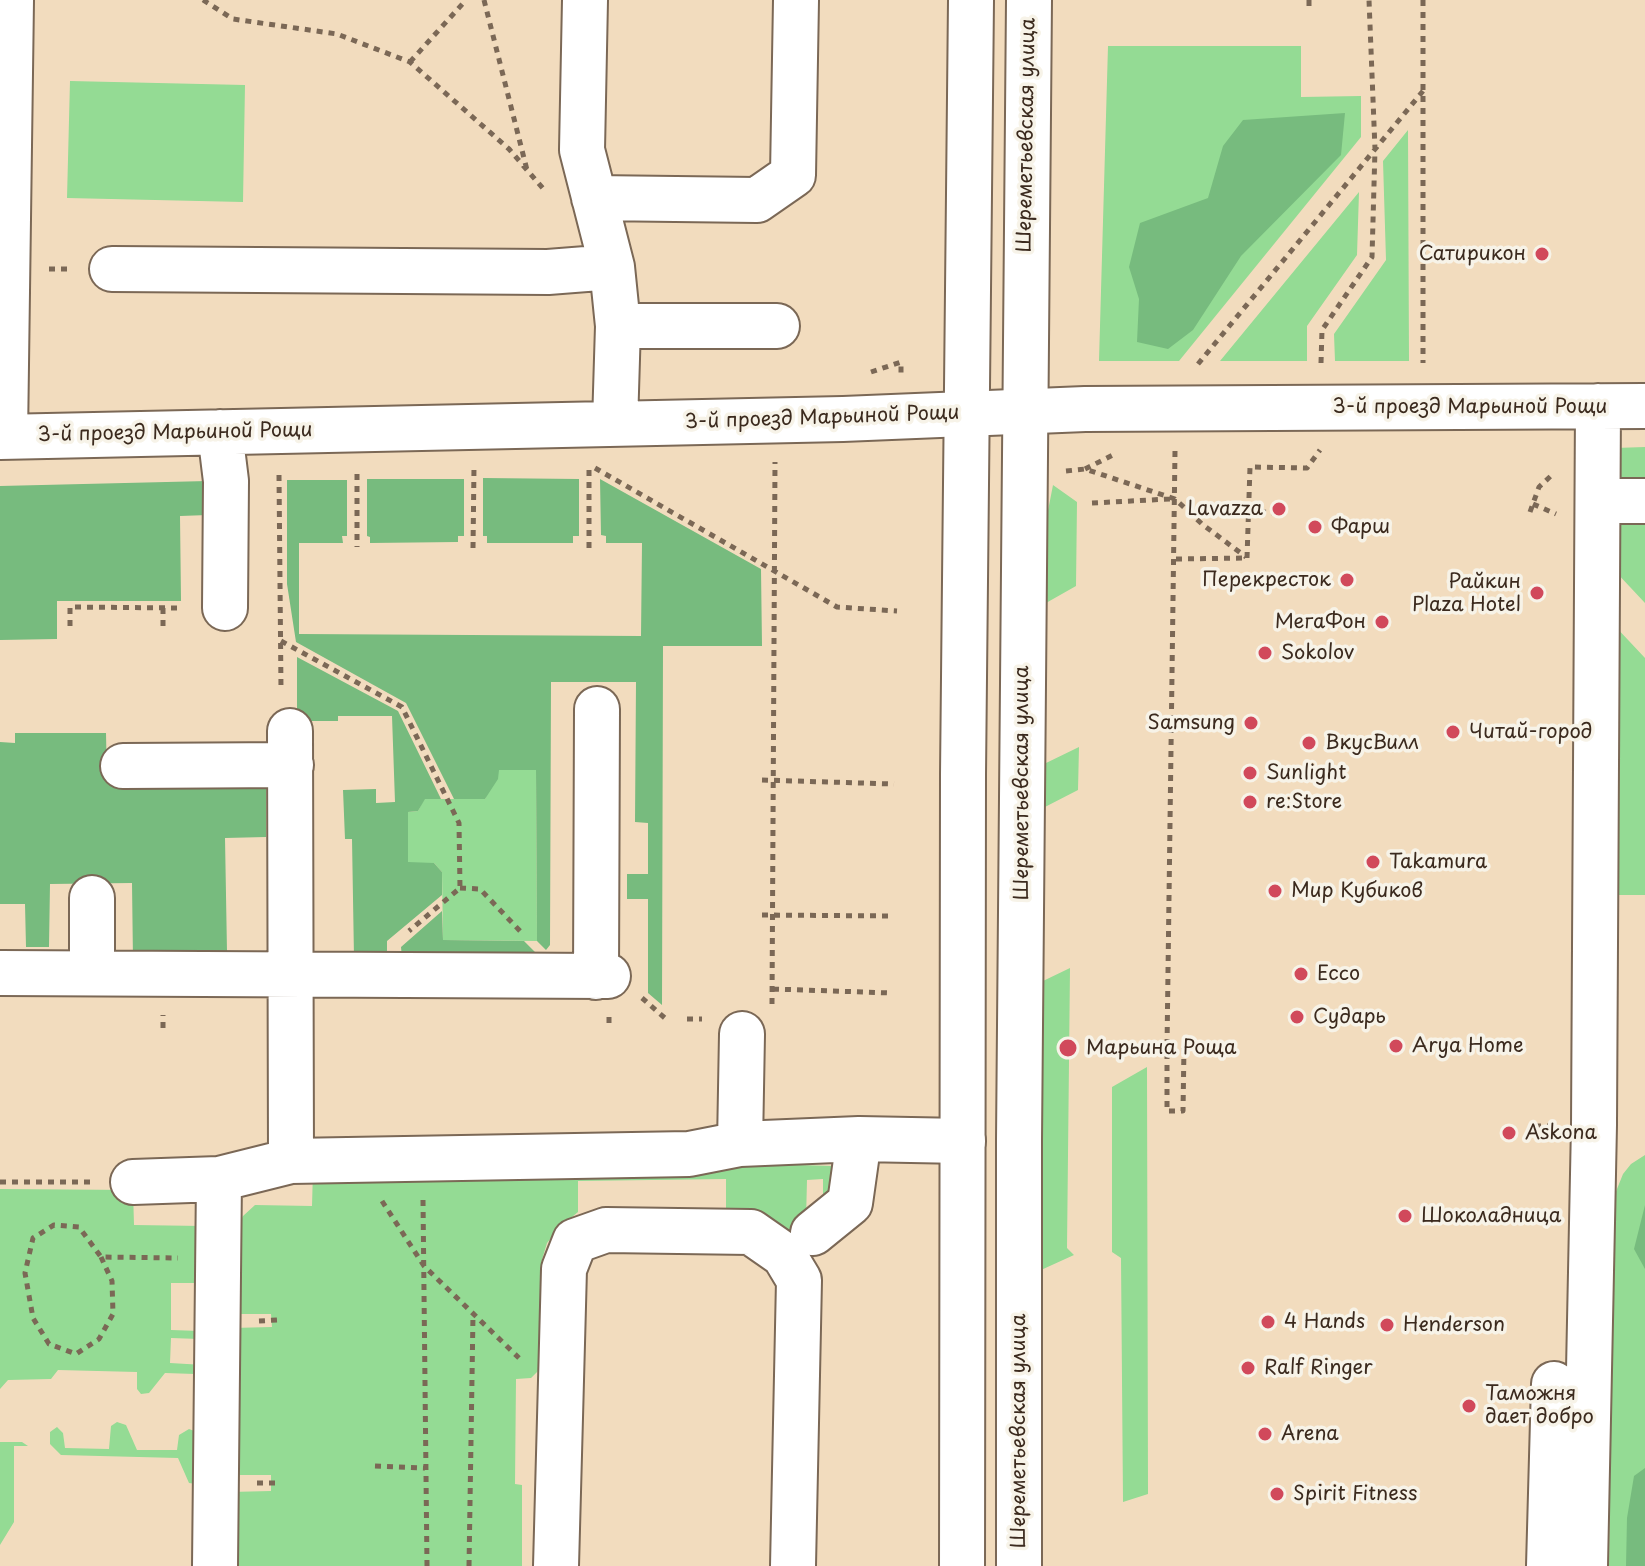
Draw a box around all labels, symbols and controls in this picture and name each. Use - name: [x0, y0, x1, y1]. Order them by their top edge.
- street label: Шереметьевская улица: [1013, 18, 1041, 252]
- place label: Сатирикон: [1419, 242, 1526, 266]
- marker: Сатирикон: [1533, 245, 1551, 263]
- street label: 3-й проезд Марьиной Рощи: [1333, 395, 1607, 419]
- street label: 3-й проезд Марьиной Рощи: [684, 401, 960, 435]
- street label: 3-й проезд Марьиной Рощи: [37, 419, 313, 447]
- place label: Lavazza: [1187, 497, 1263, 521]
- marker: Lavazza: [1270, 500, 1288, 518]
- place label: Фарш: [1331, 515, 1390, 539]
- marker: Фарш: [1306, 518, 1324, 536]
- place label: Перекресток: [1202, 568, 1331, 592]
- place label: Райкин Plaza Hotel: [1412, 570, 1521, 617]
- marker: Перекресток: [1338, 571, 1356, 589]
- marker: Райкин Plaza Hotel: [1528, 584, 1546, 602]
- place label: МегаФон: [1275, 610, 1366, 634]
- marker: МегаФон: [1373, 613, 1391, 631]
- place label: Sokolov: [1281, 641, 1354, 665]
- marker: Sokolov: [1256, 644, 1274, 662]
- street label: Шереметьевская улица: [1010, 666, 1034, 900]
- place label: Samsung: [1148, 711, 1235, 735]
- marker: Samsung: [1242, 714, 1260, 732]
- place label: Читай-город: [1469, 720, 1592, 744]
- marker: Читай-город: [1444, 723, 1462, 741]
- place label: ВкусВилл: [1325, 731, 1419, 755]
- marker: ВкусВилл: [1300, 734, 1318, 752]
- place label: Sunlight: [1266, 761, 1346, 785]
- marker: Sunlight: [1241, 764, 1259, 782]
- place label: re:Store: [1266, 790, 1342, 814]
- marker: re:Store: [1241, 793, 1259, 811]
- place label: Takamura: [1389, 850, 1487, 874]
- marker: Takamura: [1364, 853, 1382, 871]
- place label: Мир Кубиков: [1291, 879, 1423, 903]
- marker: Мир Кубиков: [1266, 882, 1284, 900]
- place label: Ecco: [1317, 962, 1360, 986]
- marker: Ecco: [1292, 965, 1310, 983]
- place label: Сударь: [1313, 1005, 1386, 1029]
- marker: Сударь: [1288, 1008, 1306, 1026]
- place label: Arya Home: [1412, 1034, 1524, 1058]
- place label: Марьина Роща: [1086, 1036, 1236, 1060]
- marker: Марьина Роща: [1057, 1037, 1079, 1059]
- marker: Arya Home: [1387, 1037, 1405, 1055]
- place label: Askona: [1525, 1121, 1597, 1145]
- marker: Askona: [1500, 1124, 1518, 1142]
- place label: Шоколадница: [1421, 1204, 1561, 1228]
- marker: Шоколадница: [1396, 1207, 1414, 1225]
- place label: 4 Hands: [1284, 1310, 1365, 1334]
- marker: 4 Hands: [1259, 1313, 1277, 1331]
- place label: Henderson: [1403, 1313, 1505, 1337]
- street label: Шереметьевская улица: [1007, 1314, 1031, 1548]
- marker: Henderson: [1378, 1316, 1396, 1334]
- place label: Ralf Ringer: [1264, 1356, 1373, 1380]
- marker: Ralf Ringer: [1239, 1359, 1257, 1377]
- place label: Таможня дает добро: [1485, 1382, 1594, 1429]
- marker: Таможня дает добро: [1460, 1397, 1478, 1415]
- place label: Arena: [1281, 1422, 1339, 1446]
- marker: Arena: [1256, 1425, 1274, 1443]
- place label: Spirit Fitness: [1293, 1482, 1417, 1506]
- marker: Spirit Fitness: [1268, 1485, 1286, 1503]

